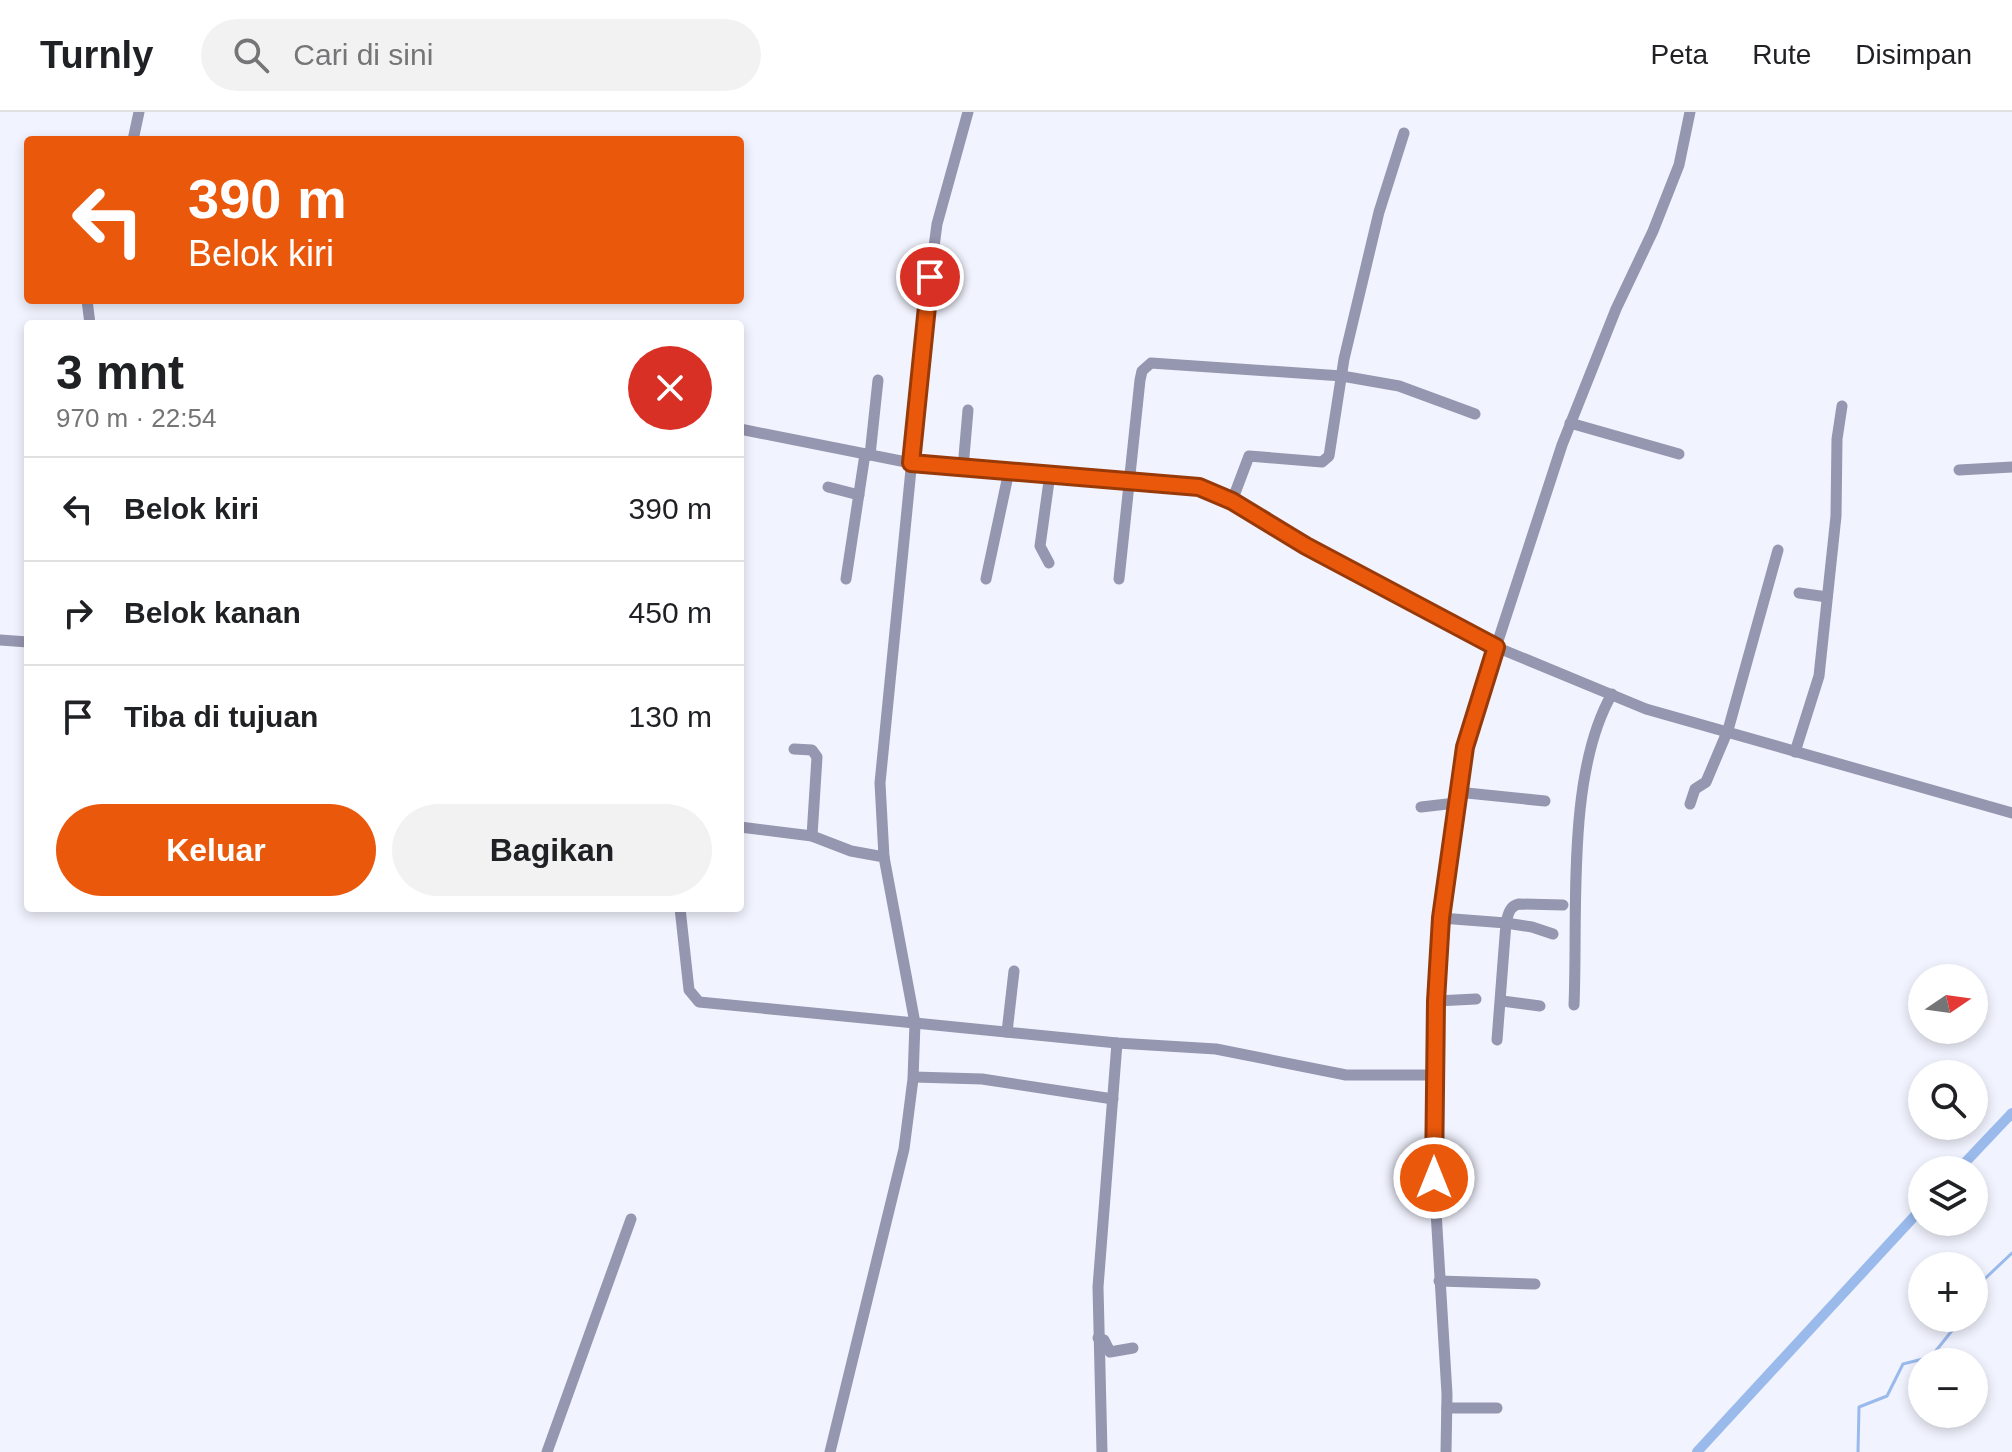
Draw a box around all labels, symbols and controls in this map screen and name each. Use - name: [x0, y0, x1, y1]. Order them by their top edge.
- search box: [201, 19, 761, 91]
- icon: search: [229, 33, 273, 77]
- text: Turnly: [40, 34, 153, 76]
- text: Cari di sini: [293, 38, 433, 71]
- text: Peta: [1651, 39, 1708, 70]
- text: Rute: [1752, 39, 1811, 70]
- text: Disimpan: [1855, 39, 1972, 70]
- text: 390 m: [188, 167, 347, 230]
- icon: left: [56, 168, 160, 272]
- text: Belok kiri: [188, 233, 334, 274]
- pin: [896, 243, 964, 311]
- icon: arrive: [908, 255, 952, 299]
- text: 3 mnt: [56, 346, 184, 399]
- button: close: [628, 346, 712, 430]
- text: 970 m · 22:54: [56, 403, 216, 433]
- icon: left: [56, 487, 100, 531]
- text: Belok kiri: [124, 492, 259, 525]
- text: 390 m: [629, 492, 712, 525]
- icon: right: [56, 591, 100, 635]
- text: Belok kanan: [124, 596, 301, 629]
- text: 450 m: [629, 596, 712, 629]
- icon: arrive: [56, 695, 100, 739]
- text: Tiba di tujuan: [124, 700, 318, 733]
- text: 130 m: [629, 700, 712, 733]
- button: Keluar: [56, 804, 376, 896]
- button: Bagikan: [392, 804, 712, 896]
- north arrow: [1908, 964, 1988, 1044]
- map controls: [1908, 964, 1988, 1428]
- button: search: [1908, 1060, 1988, 1140]
- position arrow: [1392, 1136, 1476, 1220]
- button: layers: [1908, 1156, 1988, 1236]
- button: +: [1908, 1252, 1988, 1332]
- button: −: [1908, 1348, 1988, 1428]

